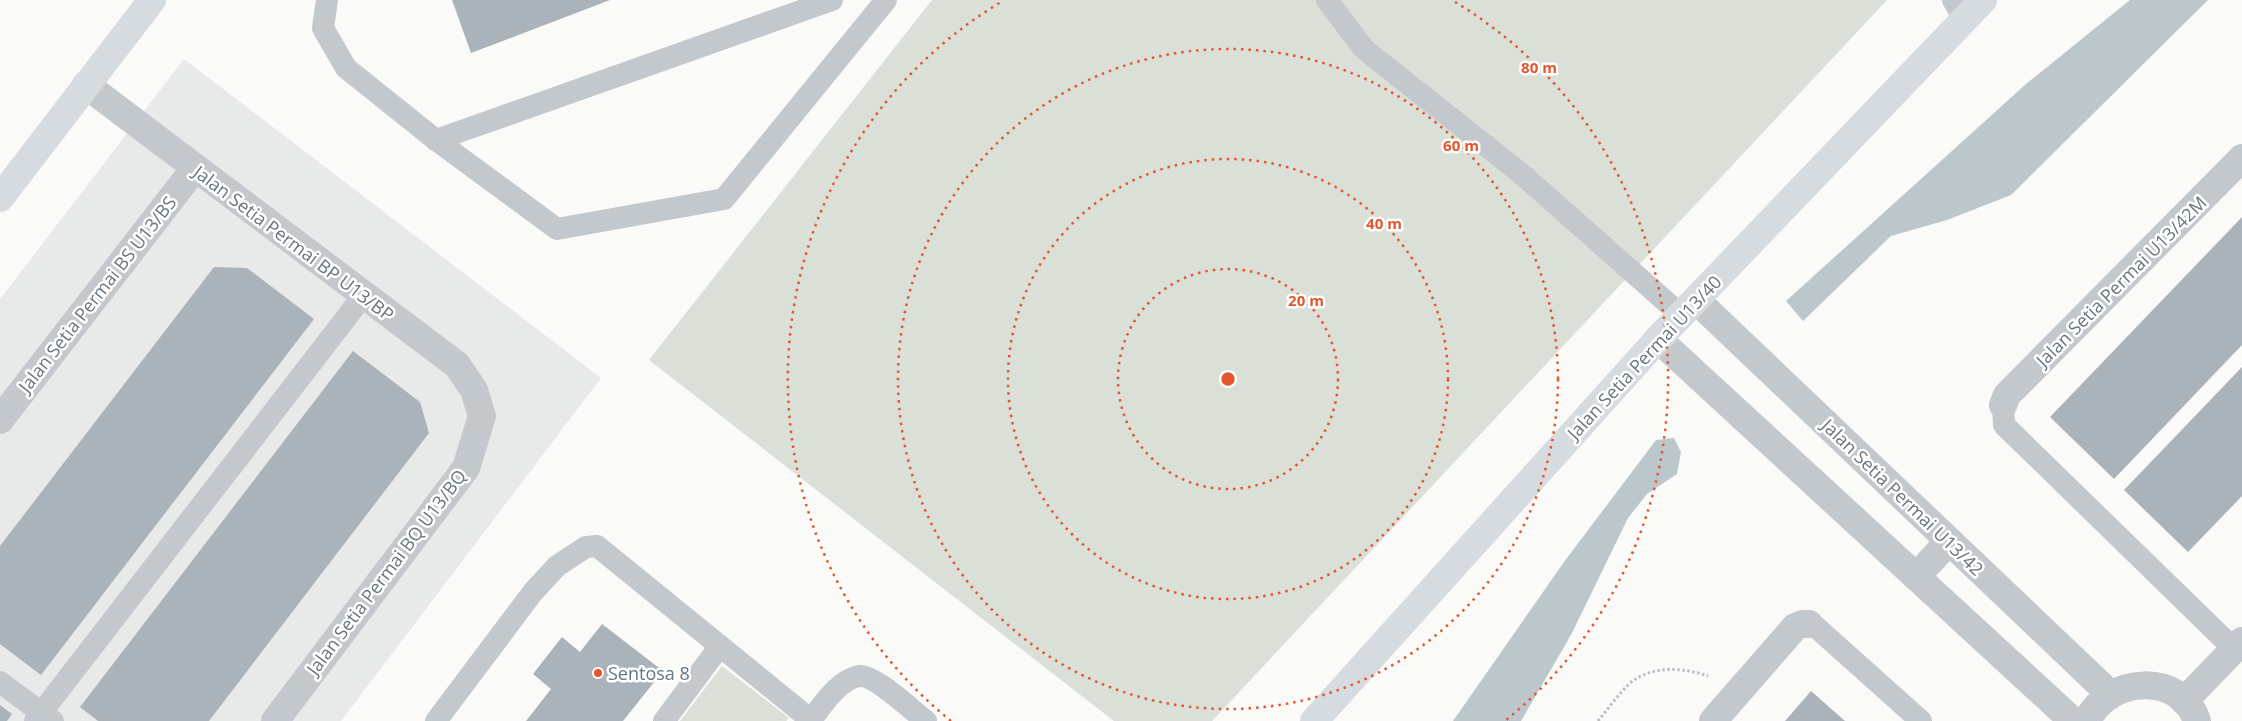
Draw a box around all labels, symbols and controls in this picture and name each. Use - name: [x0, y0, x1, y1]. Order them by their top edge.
- text: 80 m: [1521, 57, 1557, 77]
- text: 60 m: [1443, 135, 1479, 155]
- street label: Jalan Setia Permai BP U13/BP: [187, 159, 399, 326]
- street label: Jalan Setia Permai U13/42M: [2029, 190, 2212, 373]
- street label: Jalan Setia Permai BS U13/BS: [12, 191, 181, 399]
- text: 40 m: [1366, 213, 1402, 233]
- street label: Jalan Setia Permai U13/40: [1560, 270, 1726, 446]
- text: 20 m: [1288, 290, 1324, 310]
- centre of rings: [1219, 370, 1237, 388]
- street label: Jalan Setia Permai U13/42: [1816, 412, 1989, 581]
- street label: Jalan Setia Permai BQ U13/BQ: [300, 464, 471, 681]
- place label: Sentosa 8: [608, 661, 690, 685]
- marker: Sentosa 8: [592, 667, 604, 679]

